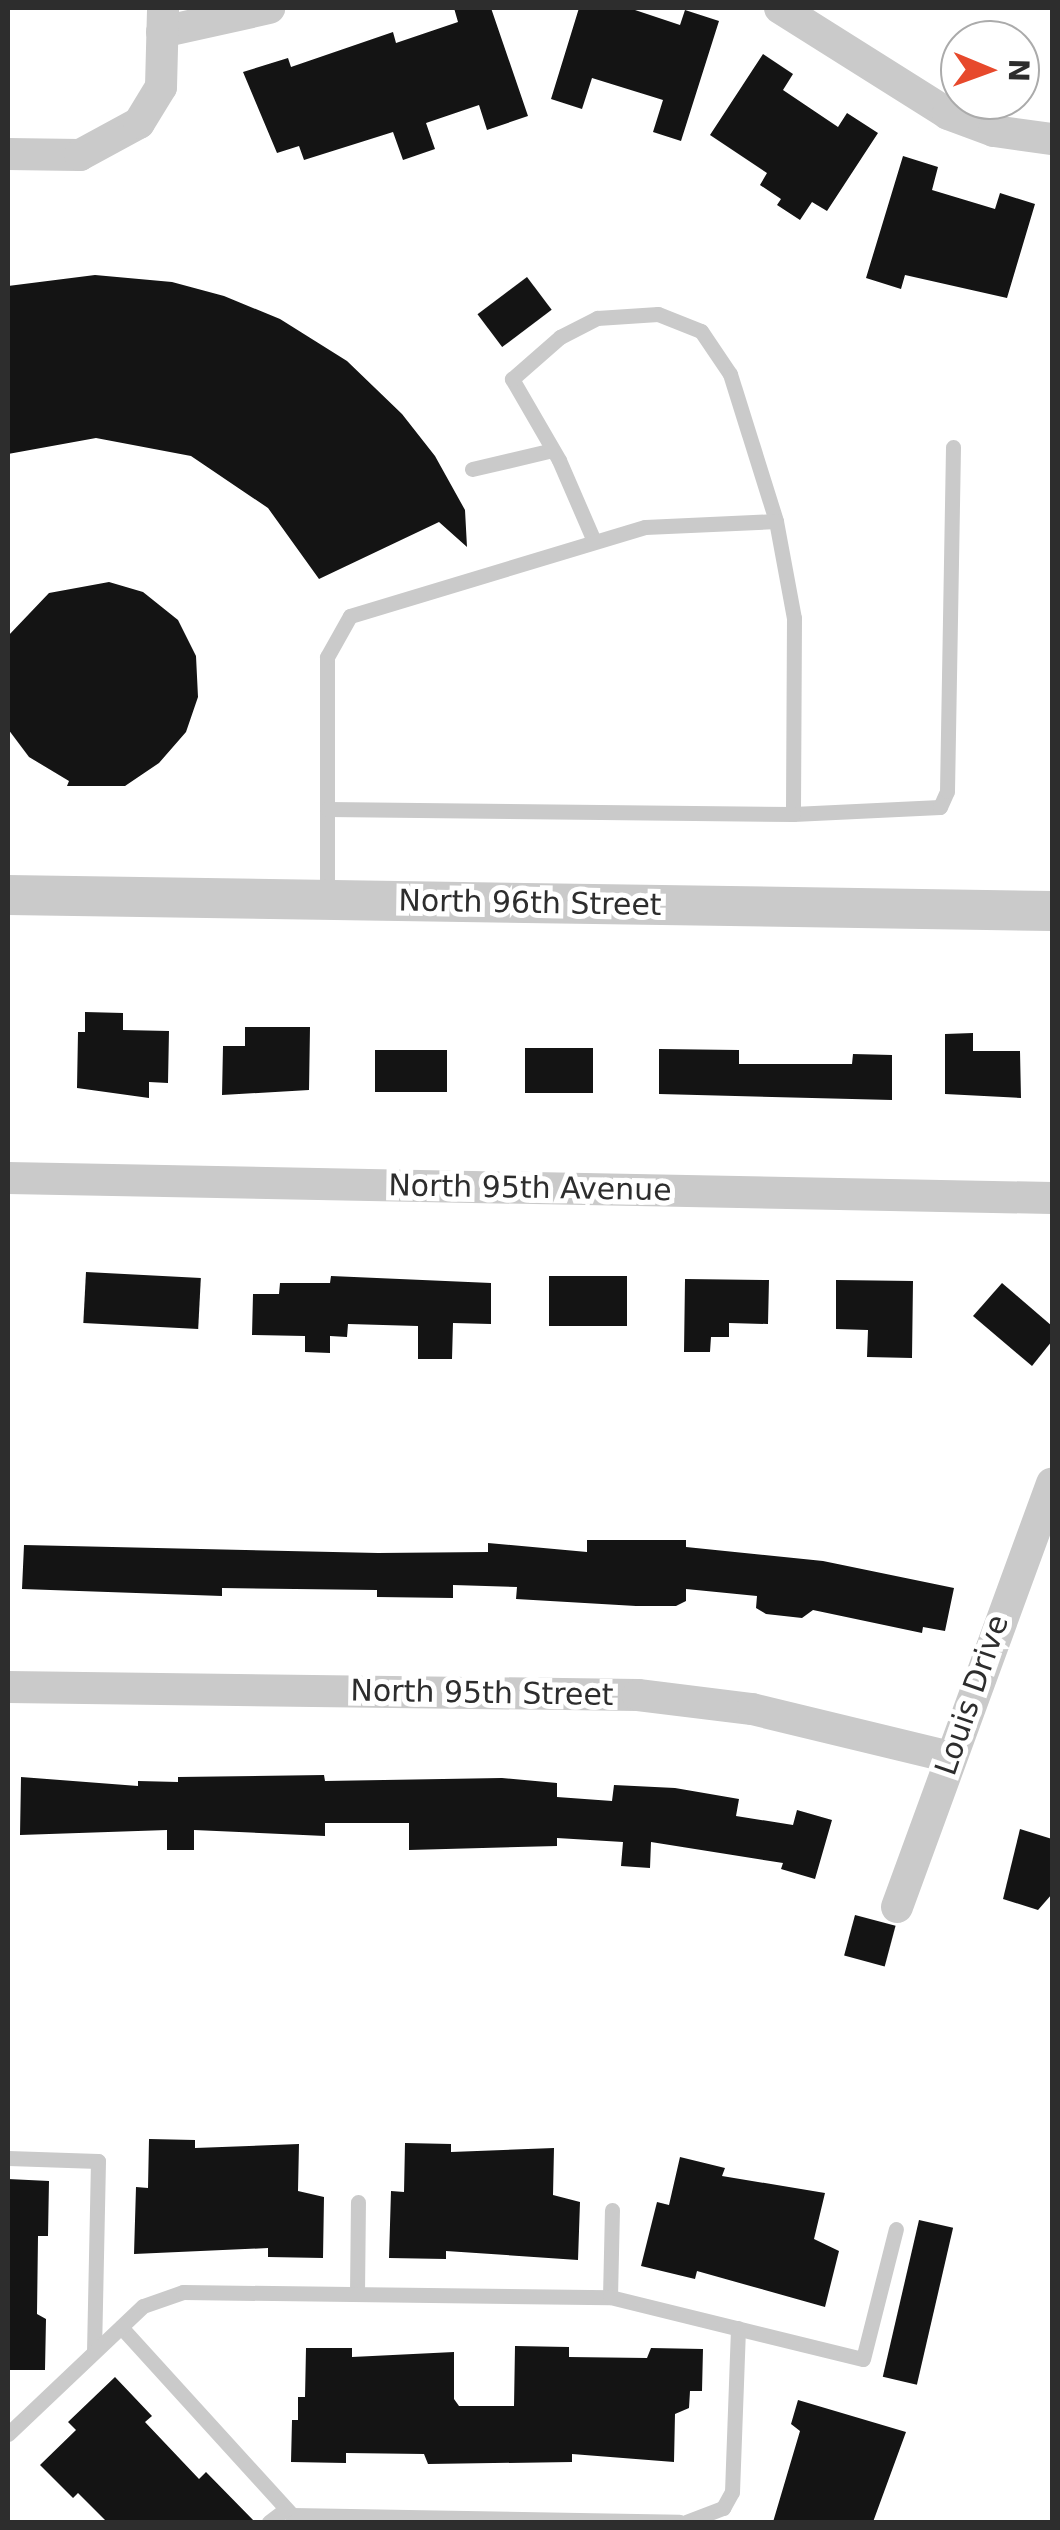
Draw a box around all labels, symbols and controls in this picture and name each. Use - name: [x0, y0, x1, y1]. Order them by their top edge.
- north arrow: [940, 20, 1040, 120]
- text: N: [1002, 58, 1035, 83]
- street label: North 96th Street: [398, 883, 662, 923]
- street label: North 95th Avenue: [388, 1168, 672, 1208]
- street label: Louis Drive: [928, 1610, 1016, 1780]
- street label: North 95th Street: [350, 1673, 614, 1713]

